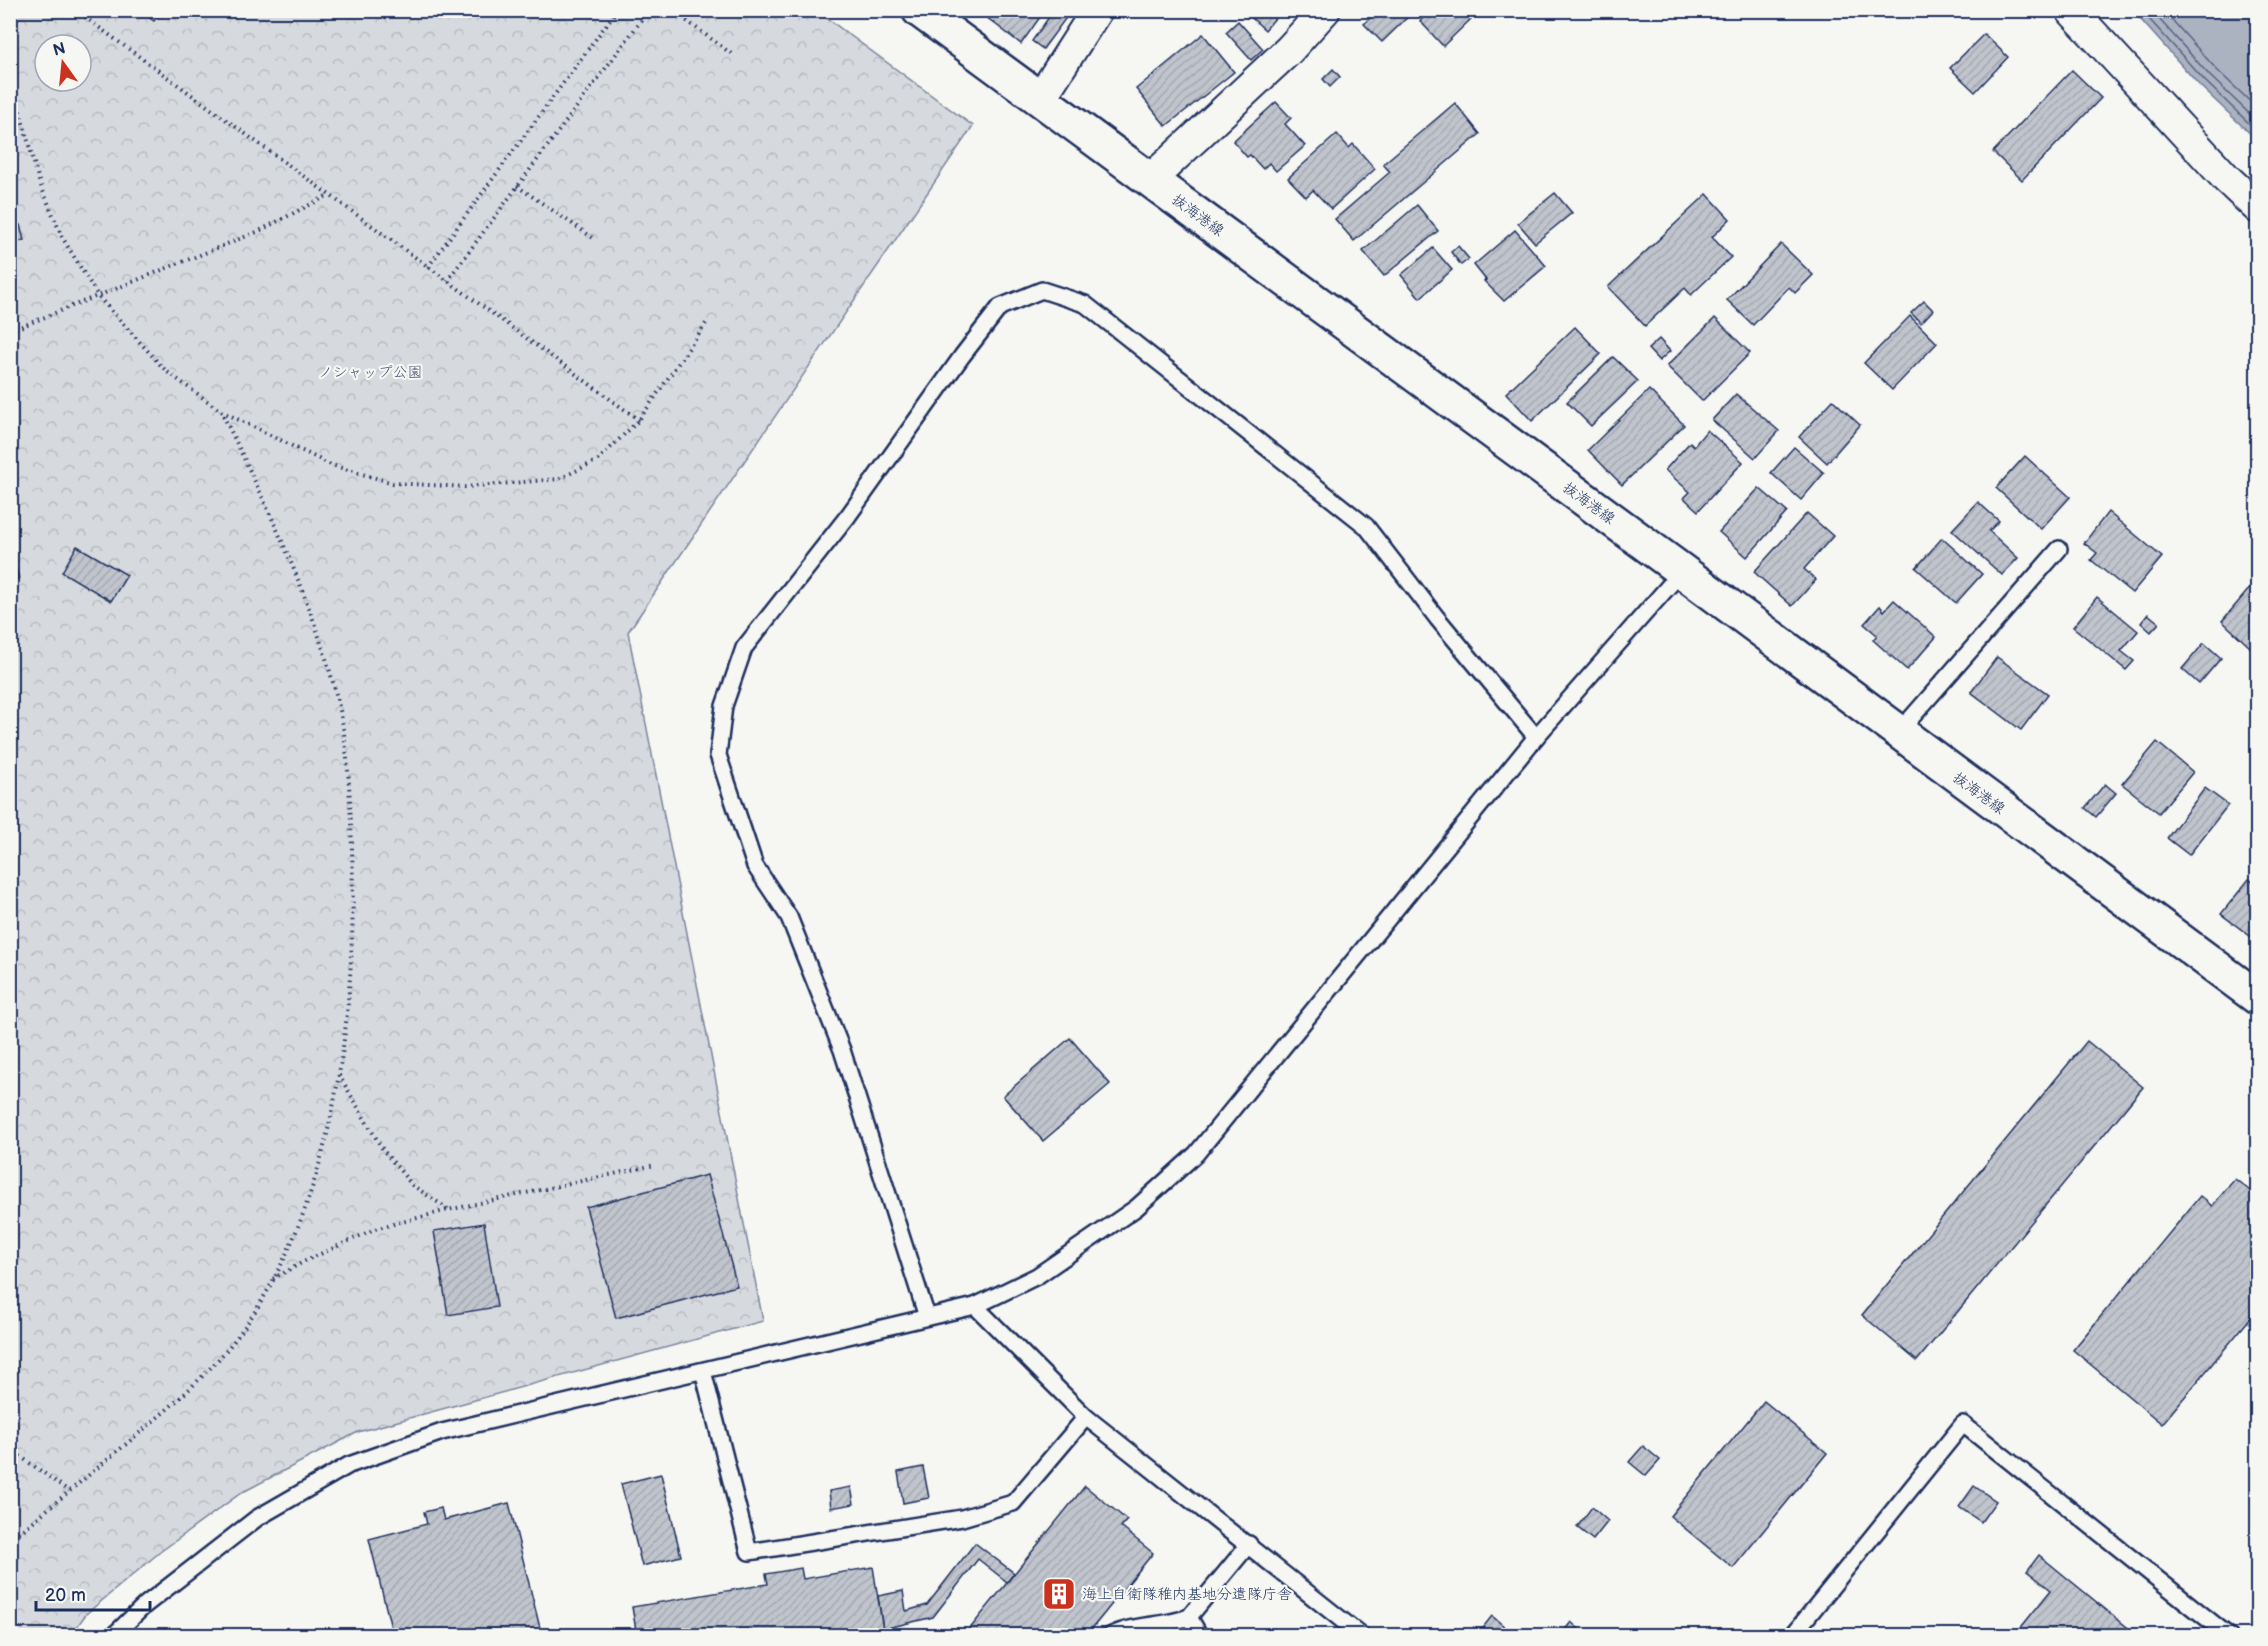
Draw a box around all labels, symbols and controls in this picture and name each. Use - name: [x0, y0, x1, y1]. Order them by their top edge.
- north arrow: [33, 33, 93, 93]
- text: N: [51, 39, 68, 61]
- street label: 抜海港線: [1168, 190, 1228, 241]
- park label: ノシャップ公園: [317, 363, 423, 382]
- street label: 抜海港線: [1559, 478, 1619, 529]
- street label: 抜海港線: [1949, 768, 2009, 819]
- scale bar: [36, 1574, 150, 1612]
- building icon: 海上自衛隊稚内基地分遣隊庁舎: [1041, 1576, 1077, 1612]
- text: 20 m: [45, 1585, 86, 1606]
- place label: 海上自衛隊稚内基地分遣隊庁舎: [1082, 1585, 1292, 1604]

